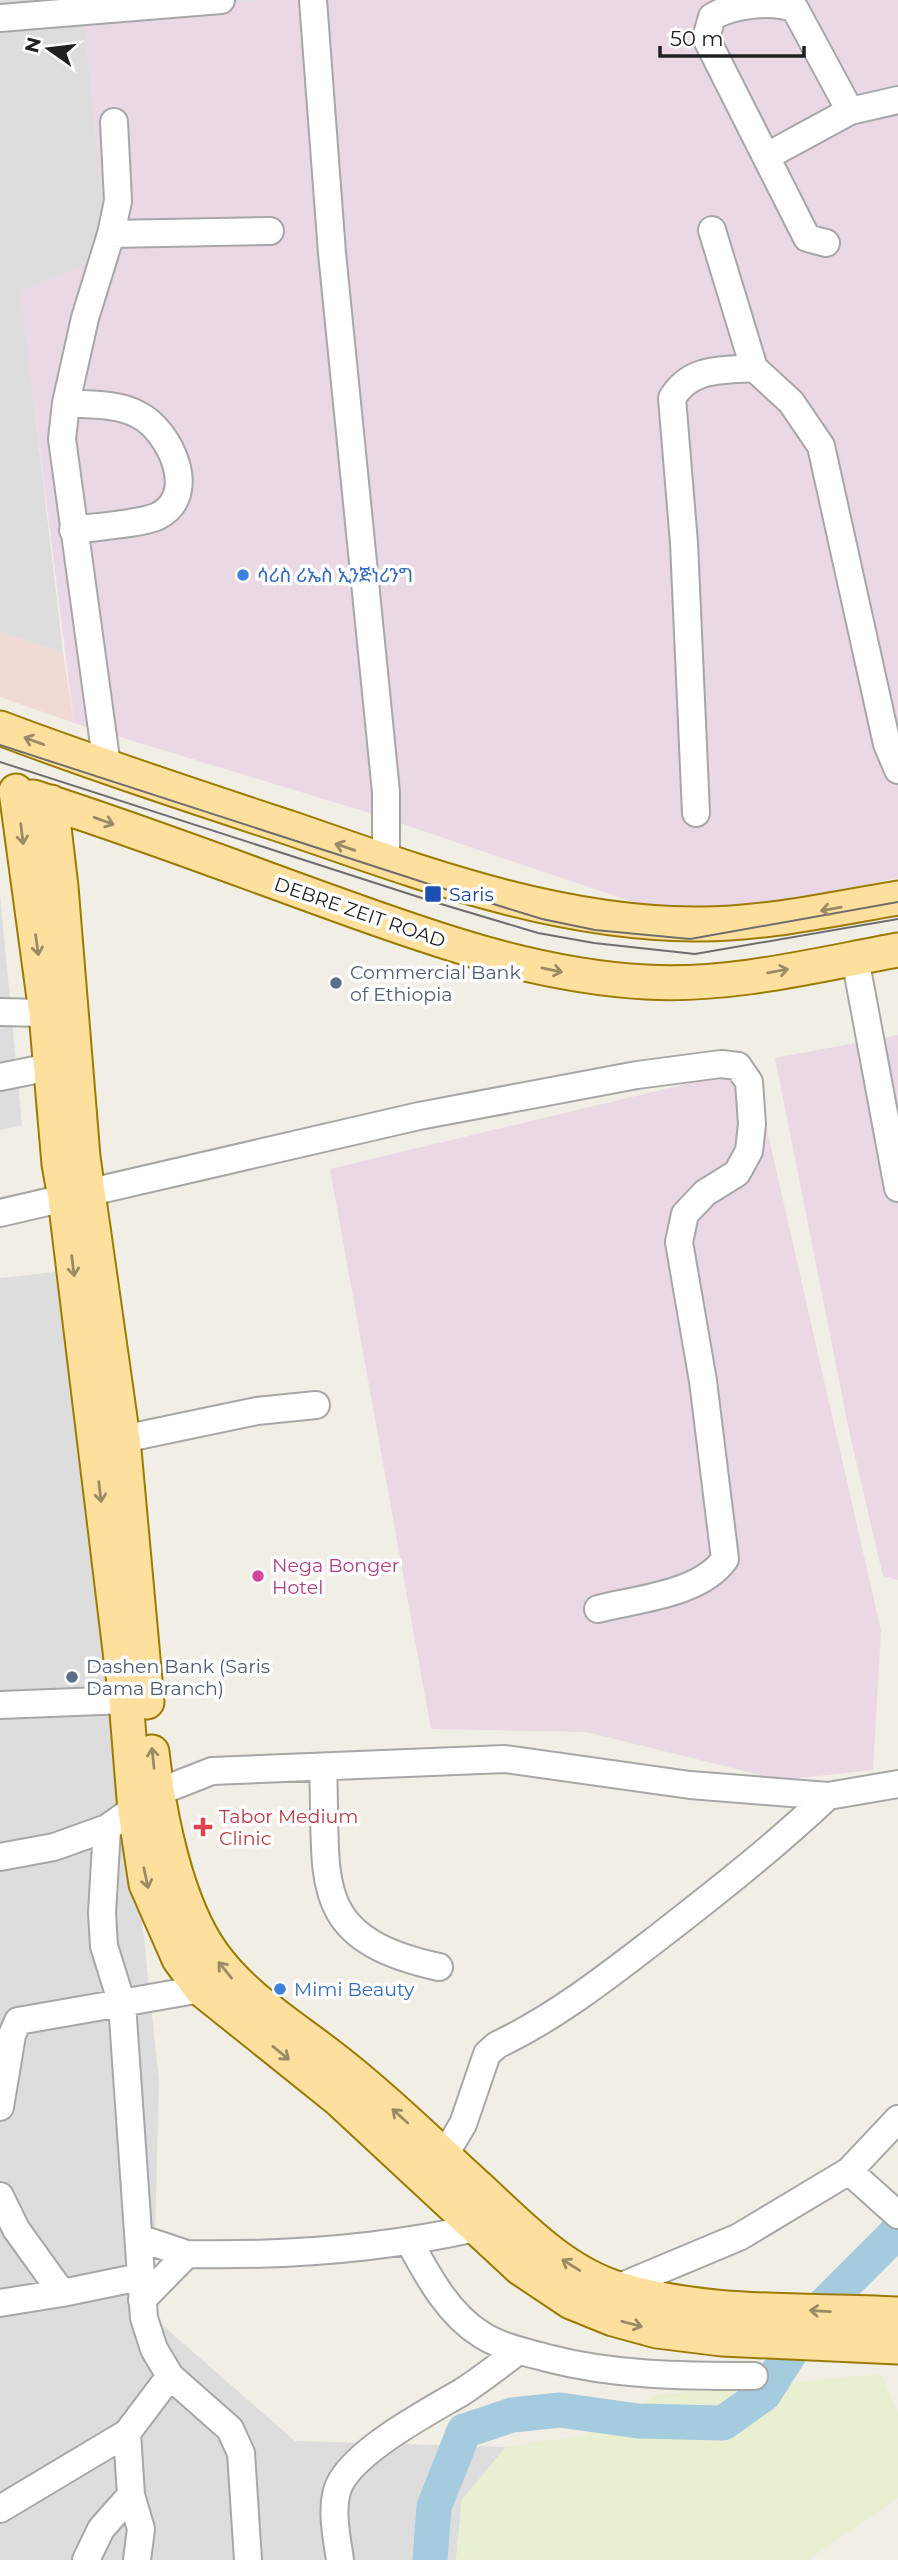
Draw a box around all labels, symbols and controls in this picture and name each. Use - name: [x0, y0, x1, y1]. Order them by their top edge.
- north arrow: [14, 14, 84, 84]
- scale bar: [660, 14, 804, 58]
- text: 50 m: [670, 26, 724, 51]
- text: N: [20, 35, 46, 55]
- place label: ሳሪስ ሪኤስ ኢንጅነሪንግ: [257, 564, 413, 587]
- marker: ሳሪስ ሪኤስ ኢንጅነሪንግ: [235, 567, 251, 583]
- one-way arrow: [24, 733, 46, 746]
- one-way arrow: [93, 816, 115, 828]
- one-way arrow: [15, 822, 28, 845]
- one-way arrow: [334, 840, 356, 853]
- street label: DEBRE ZEIT ROAD: [271, 872, 449, 953]
- place label: Saris: [449, 883, 494, 906]
- marker: Saris: [423, 884, 443, 904]
- one-way arrow: [820, 903, 843, 917]
- one-way arrow: [30, 933, 43, 956]
- place label: Commercial Bank of Ethiopia: [350, 961, 521, 1006]
- one-way arrow: [540, 964, 563, 978]
- one-way arrow: [766, 964, 789, 977]
- marker: Commercial Bank of Ethiopia: [328, 975, 344, 991]
- one-way arrow: [67, 1254, 80, 1276]
- one-way arrow: [94, 1480, 107, 1502]
- place label: Nega Bonger Hotel: [272, 1554, 399, 1599]
- marker: Nega Bonger Hotel: [250, 1568, 266, 1584]
- place label: Dashen Bank (Saris Dama Branch): [86, 1655, 270, 1700]
- marker: Dashen Bank (Saris Dama Branch): [64, 1669, 80, 1685]
- one-way arrow: [146, 1747, 159, 1769]
- place label: Tabor Medium Clinic: [219, 1805, 359, 1850]
- marker: Tabor Medium Clinic: [193, 1817, 213, 1837]
- one-way arrow: [140, 1866, 154, 1889]
- one-way arrow: [218, 1961, 233, 1979]
- place label: Mimi Beauty: [294, 1978, 415, 2001]
- marker: Mimi Beauty: [272, 1981, 288, 1997]
- one-way arrow: [272, 2046, 290, 2061]
- one-way arrow: [391, 2108, 409, 2124]
- one-way arrow: [562, 2257, 581, 2272]
- one-way arrow: [809, 2304, 832, 2317]
- one-way arrow: [620, 2318, 643, 2331]

